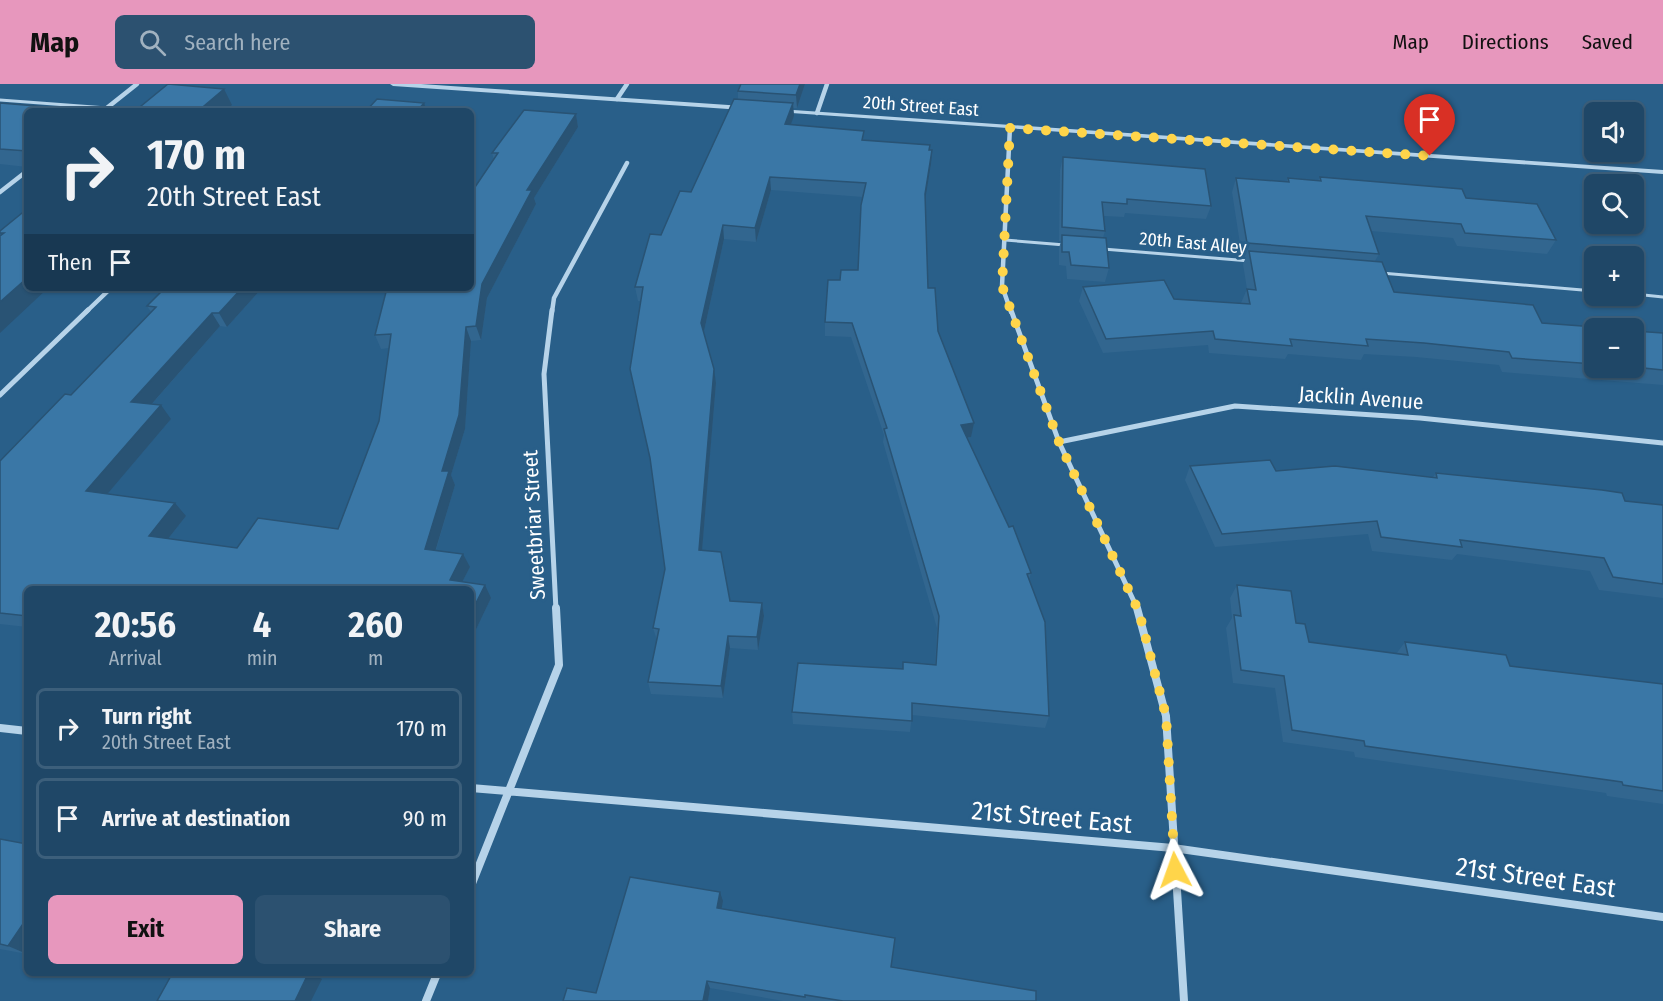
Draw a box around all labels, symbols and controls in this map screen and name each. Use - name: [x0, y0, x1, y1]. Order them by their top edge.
- search box: [115, 15, 535, 69]
- text: Map: [30, 26, 79, 59]
- icon: search: [136, 26, 169, 59]
- text: Search here: [184, 29, 290, 56]
- text: Map: [1392, 29, 1429, 55]
- text: Directions: [1462, 29, 1549, 55]
- text: Saved: [1582, 29, 1633, 55]
- street label: 20th Street East: [862, 91, 980, 121]
- pin: [1404, 94, 1455, 156]
- map controls: [1584, 102, 1644, 378]
- button: sound: [1584, 102, 1644, 162]
- icon: arrive: [1413, 103, 1446, 136]
- text: 170 m: [147, 130, 246, 180]
- icon: right: [48, 132, 126, 210]
- button: search: [1584, 174, 1644, 234]
- text: 20th Street East: [147, 181, 321, 213]
- street label: 20th East Alley: [1139, 227, 1247, 259]
- icon: arrive: [104, 246, 137, 279]
- button: +: [1584, 246, 1644, 306]
- text: Then: [48, 249, 92, 276]
- button: −: [1584, 318, 1644, 378]
- street label: Jacklin Avenue: [1298, 381, 1424, 415]
- street label: Sweetbriar Street: [517, 449, 551, 600]
- text: 20:56: [95, 603, 176, 647]
- text: 4: [253, 603, 271, 647]
- text: 260: [348, 603, 403, 647]
- text: Arrival: [109, 646, 162, 670]
- text: min: [247, 646, 278, 670]
- text: m: [368, 646, 383, 670]
- text: Turn right: [102, 703, 191, 730]
- icon: right: [51, 712, 84, 745]
- text: 170 m: [396, 715, 447, 742]
- text: 20th Street East: [102, 730, 231, 754]
- street label: 21st Street East: [970, 795, 1134, 840]
- icon: arrive: [51, 802, 84, 835]
- text: Arrive at destination: [102, 805, 290, 832]
- text: 90 m: [403, 805, 447, 832]
- position arrow: [1143, 838, 1207, 902]
- street label: 21st Street East: [1454, 851, 1618, 904]
- button: Exit: [48, 895, 243, 964]
- button: Share: [255, 895, 450, 964]

